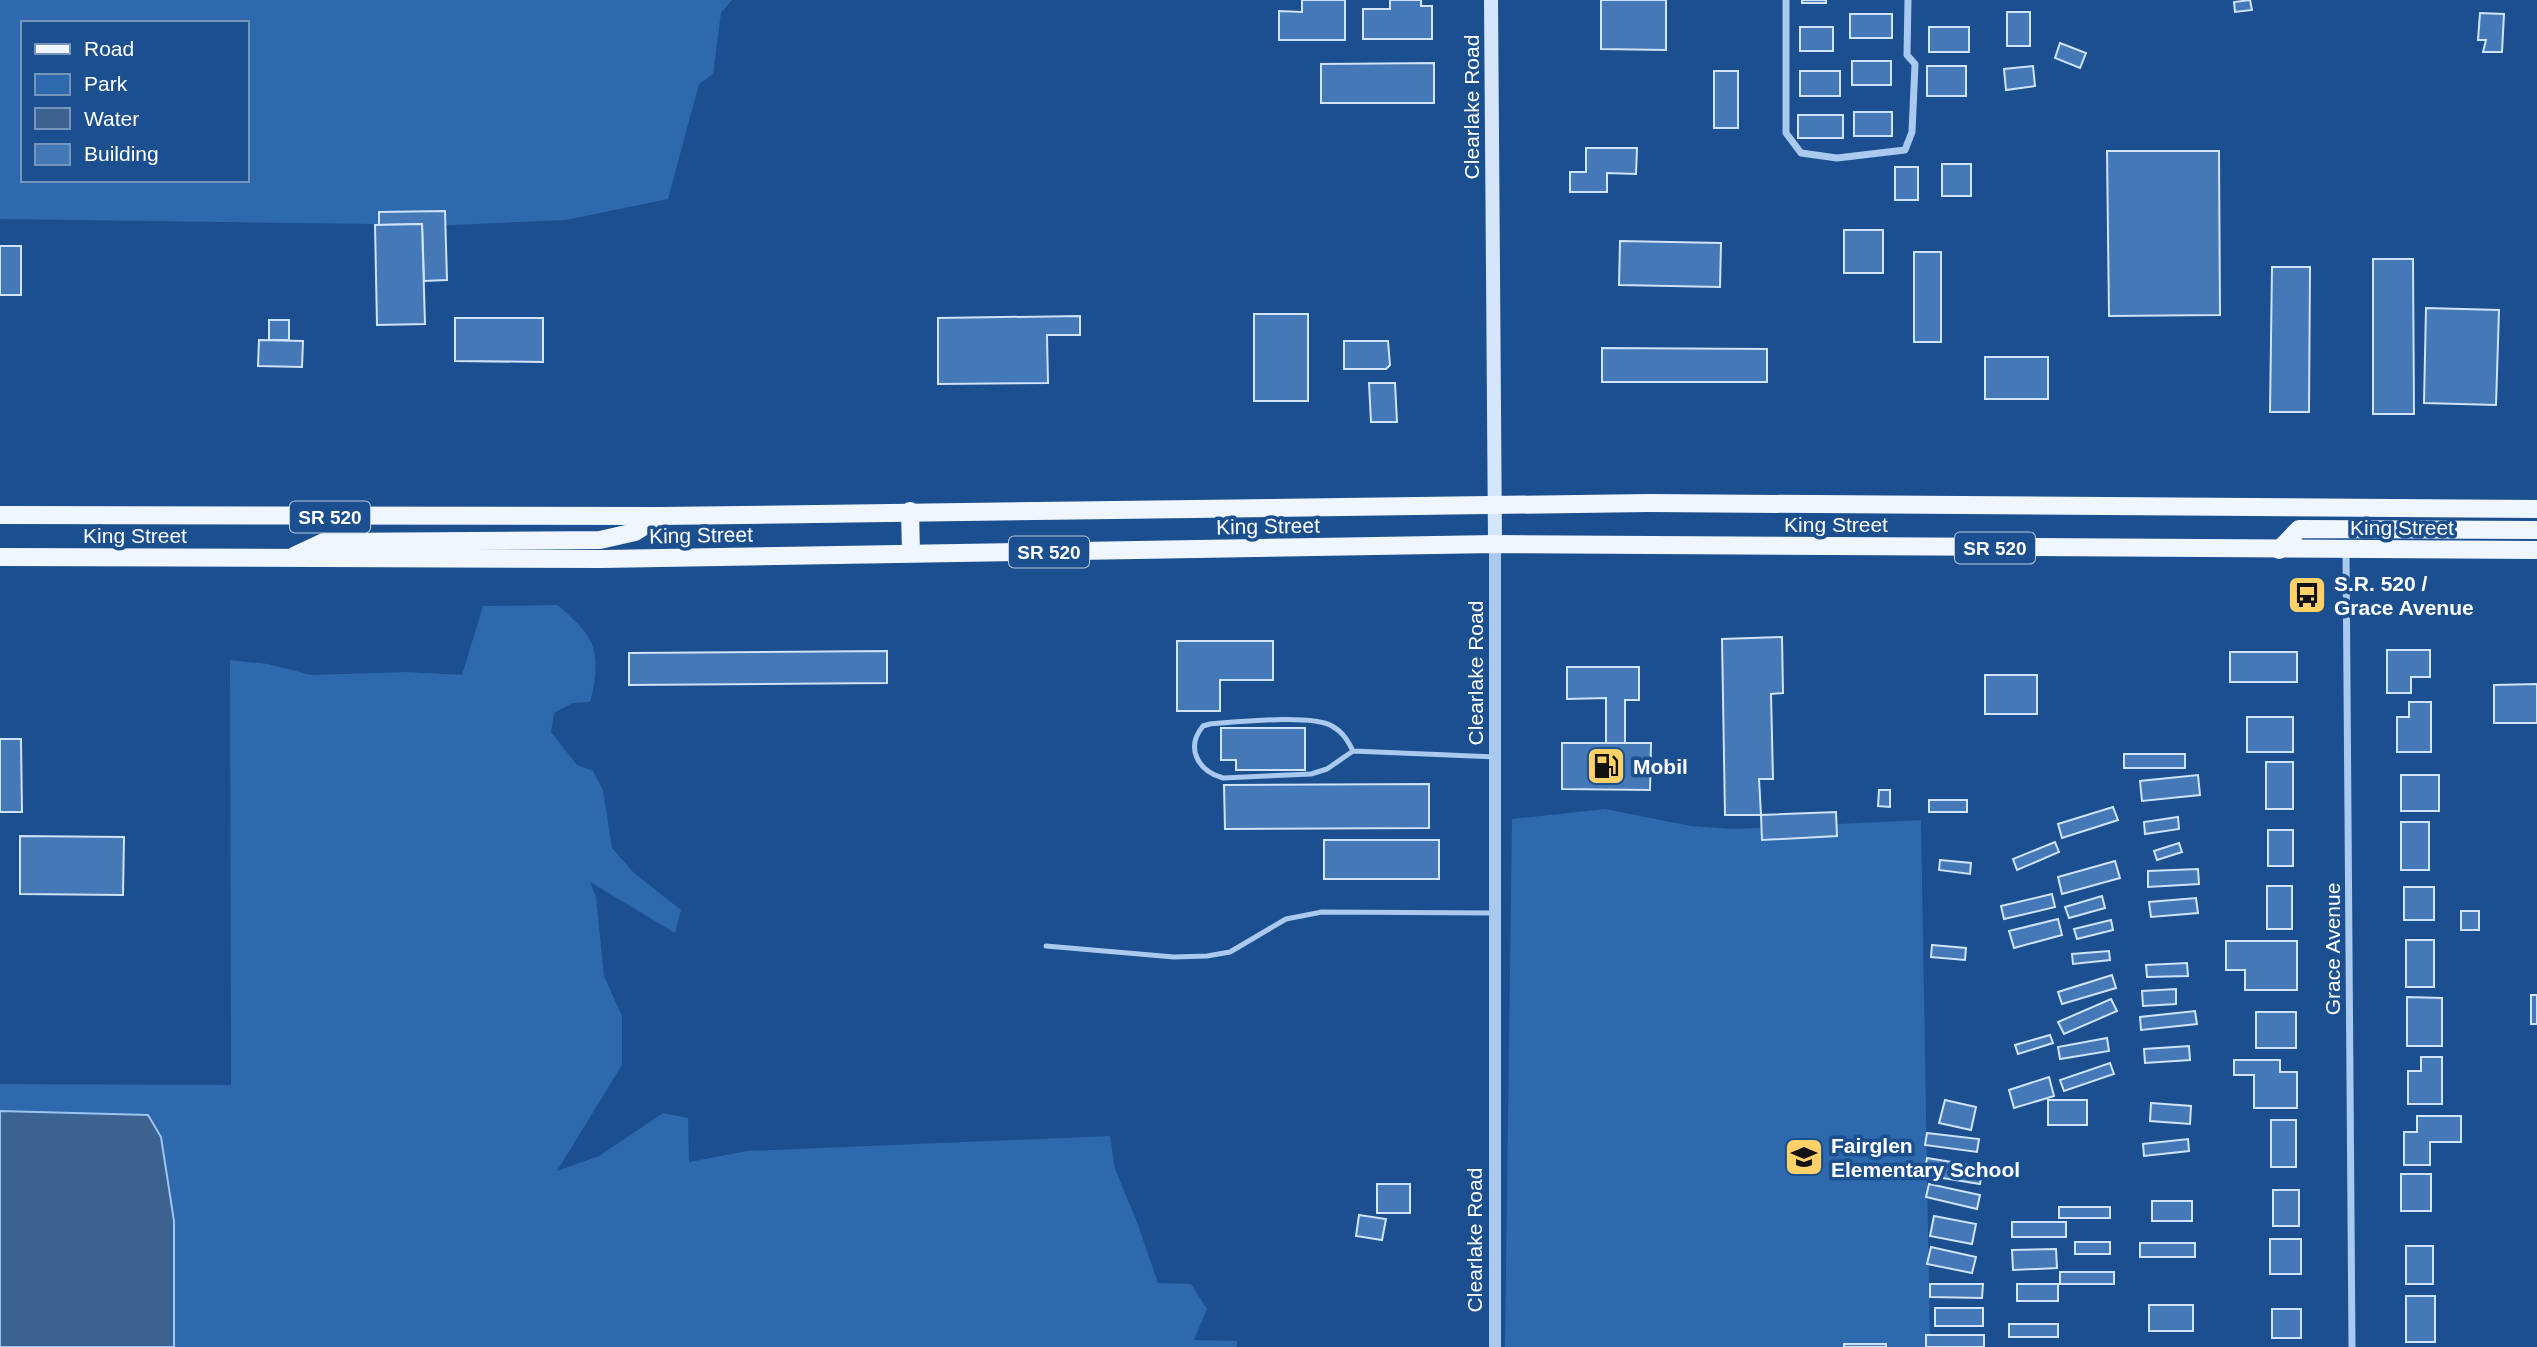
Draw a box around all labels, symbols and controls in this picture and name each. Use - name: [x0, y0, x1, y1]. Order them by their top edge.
- legend: [21, 21, 248, 182]
- street label: Clearlake Road: [1460, 35, 1483, 179]
- text: Road: [84, 37, 134, 60]
- text: Park: [84, 72, 128, 95]
- text: Water: [84, 107, 139, 130]
- text: Building: [84, 142, 159, 165]
- road number: SR 520: [290, 502, 370, 532]
- street label: King Street: [1784, 513, 1888, 536]
- street label: King Street: [1216, 514, 1320, 538]
- street label: King Street: [2350, 516, 2454, 539]
- street label: King Street: [649, 523, 753, 547]
- street label: King Street: [83, 524, 187, 547]
- road number: SR 520: [1955, 533, 2035, 564]
- road number: SR 520: [1009, 537, 1089, 568]
- place label: S.R. 520 / Grace Avenue: [2334, 572, 2474, 619]
- bus stop icon: S.R. 520 / Grace Avenue: [2286, 574, 2328, 616]
- street label: Clearlake Road: [1464, 601, 1487, 745]
- fuel station icon: Mobil: [1585, 745, 1627, 787]
- place label: Mobil: [1633, 755, 1688, 778]
- street label: Grace Avenue: [2321, 883, 2344, 1015]
- place label: Fairglen Elementary School: [1831, 1134, 2020, 1181]
- school or university icon: Fairglen Elementary School: [1783, 1136, 1825, 1178]
- street label: Clearlake Road: [1463, 1168, 1486, 1312]

